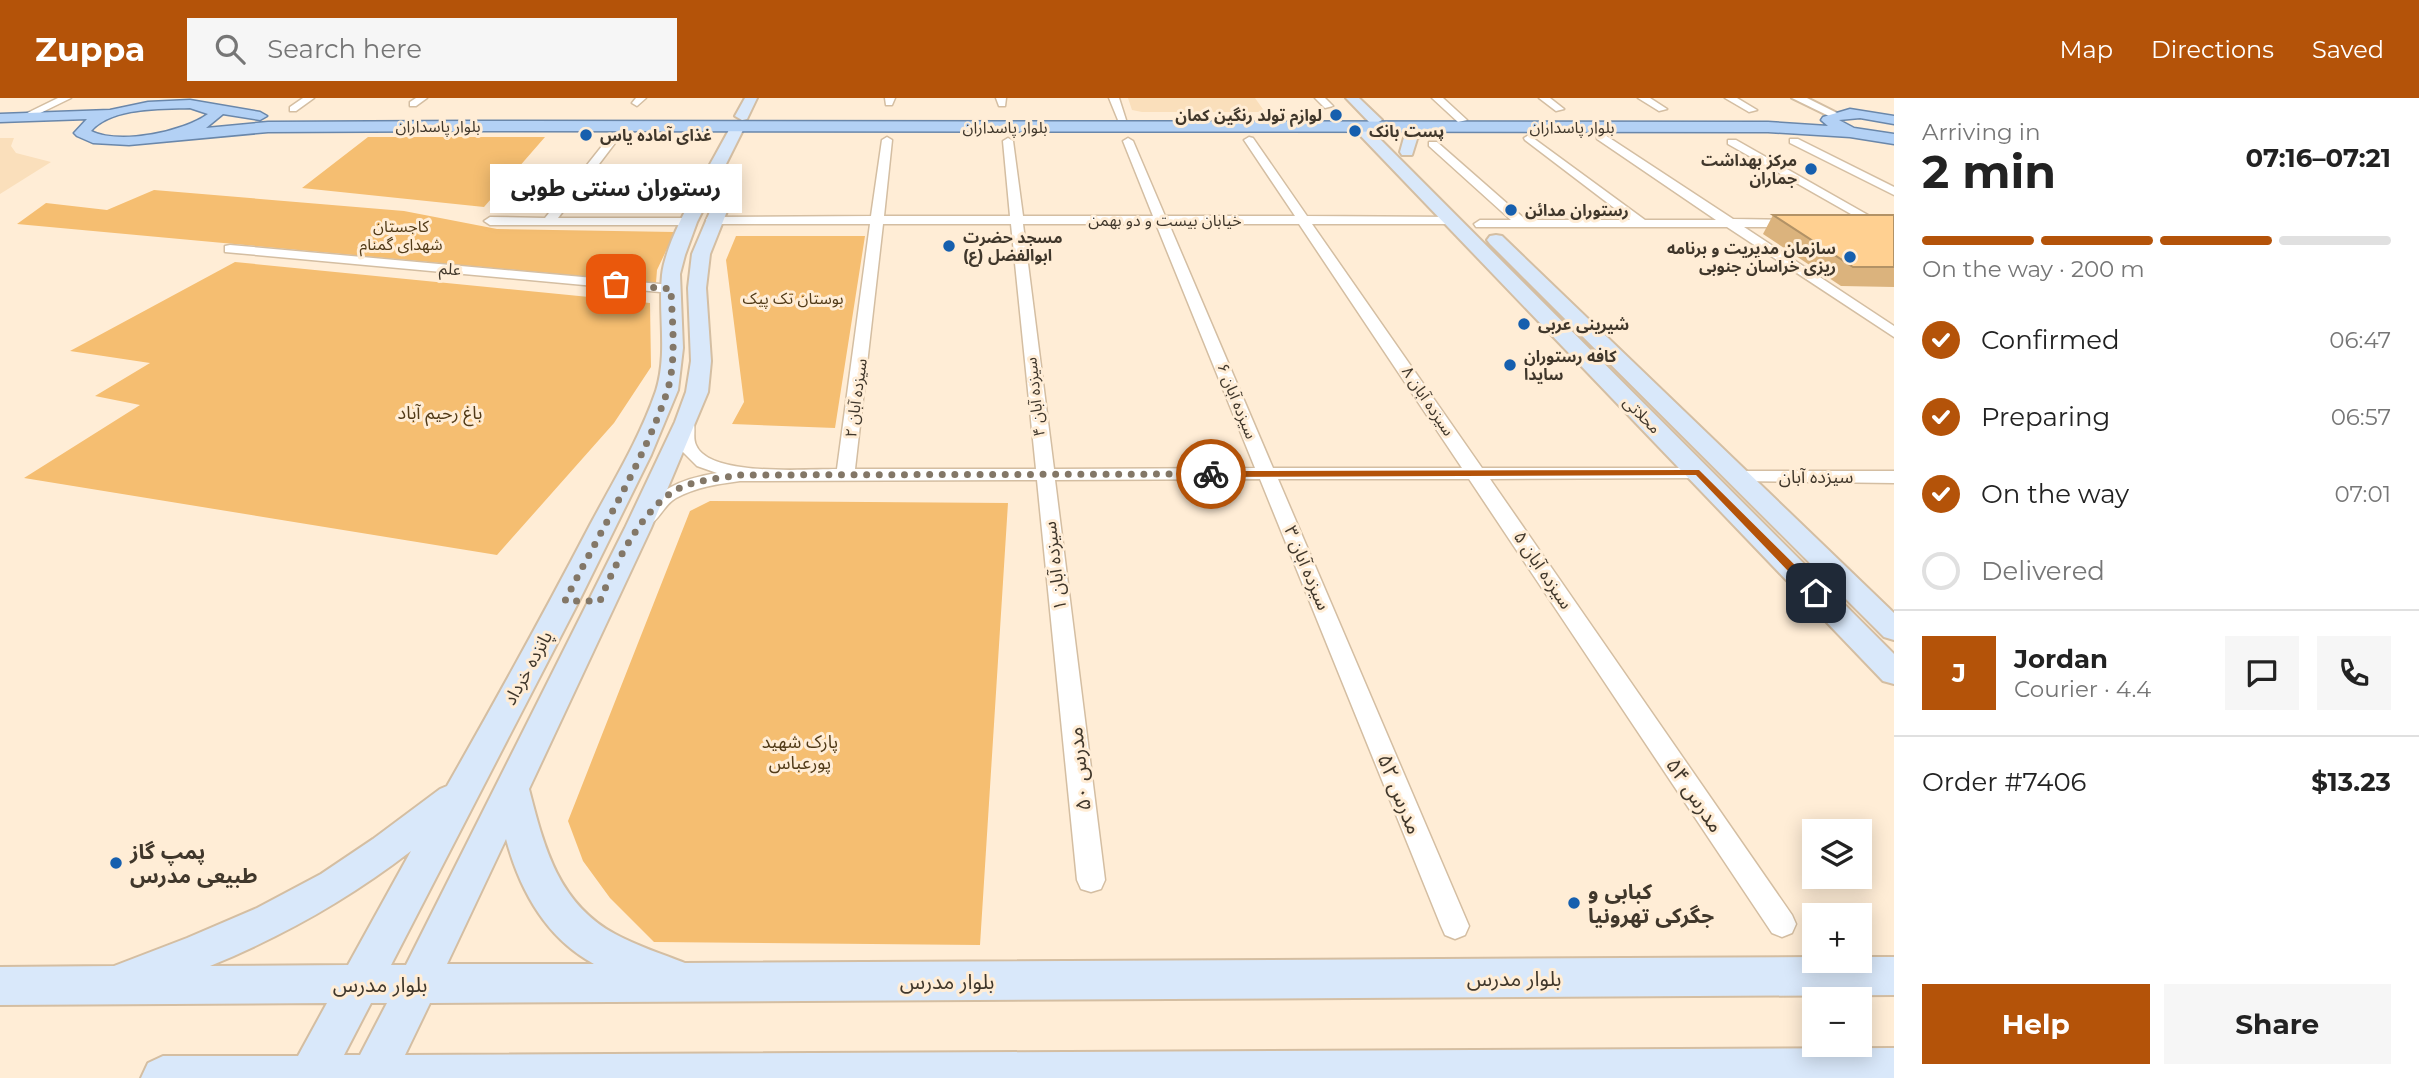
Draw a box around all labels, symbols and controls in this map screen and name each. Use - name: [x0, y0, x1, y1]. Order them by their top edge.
- search box: [187, 18, 677, 81]
- text: Zuppa: [35, 29, 145, 69]
- icon: search: [211, 30, 249, 68]
- text: Search here: [267, 33, 422, 65]
- text: Map: [2060, 35, 2113, 64]
- text: Directions: [2151, 35, 2274, 64]
- text: Saved: [2312, 35, 2384, 64]
- place label: لوازم تولد رنگین کمان: [1175, 106, 1322, 127]
- marker: لوازم تولد رنگین کمان: [1328, 107, 1344, 123]
- street label: بلوار پاسداران: [395, 117, 481, 137]
- street label: بلوار پاسداران: [962, 118, 1048, 138]
- street label: بلوار پاسداران: [1529, 118, 1615, 138]
- text: Arriving in: [1922, 118, 2041, 146]
- place label: پست بانک: [1369, 122, 1444, 141]
- marker: پست بانک: [1347, 123, 1363, 139]
- place label: غذای آماده یاس: [600, 125, 712, 145]
- marker: غذای آماده یاس: [578, 127, 594, 143]
- text: 07:16–07:21: [2246, 142, 2391, 174]
- text: 2 min: [1922, 143, 2056, 200]
- place label: مرکز بهداشت جماران: [1701, 151, 1797, 188]
- marker: مرکز بهداشت جماران: [1803, 161, 1819, 177]
- callout: رستوران سنتی طوبی: [490, 165, 742, 214]
- text: رستوران سنتی طوبی: [511, 174, 721, 202]
- place label: رستوران مدائن: [1525, 201, 1629, 220]
- marker: رستوران مدائن: [1503, 202, 1519, 218]
- street label: خیابان بیست و دو بهمن: [1088, 211, 1242, 230]
- park label: کاجستان شهدای گمنام: [359, 217, 443, 257]
- place label: مسجد حضرت ابوالفضل (ع): [963, 228, 1062, 267]
- marker: مسجد حضرت ابوالفضل (ع): [941, 238, 957, 254]
- place label: سازمان مدیریت و برنامه ریزی خراسان جنوبی: [1667, 239, 1836, 276]
- marker: سازمان مدیریت و برنامه ریزی خراسان جنوبی: [1842, 249, 1858, 265]
- pin: [586, 254, 646, 314]
- text: On the way · 200 m: [1922, 255, 2145, 283]
- street label: علم: [438, 259, 462, 282]
- icon: bag: [597, 265, 635, 303]
- park label: بوستان تک پیک: [742, 289, 844, 309]
- place label: شیرینی عربی: [1538, 315, 1629, 334]
- marker: شیرینی عربی: [1516, 316, 1532, 332]
- icon: check: [1922, 321, 1960, 359]
- text: Confirmed: [1981, 324, 2120, 356]
- text: 06:47: [2329, 326, 2391, 354]
- place label: کافه رستوران سایدا: [1524, 347, 1617, 384]
- street label: سیزده آبان ۴: [1021, 356, 1049, 438]
- street label: سیزده آبان ۲: [841, 357, 871, 439]
- marker: کافه رستوران سایدا: [1502, 357, 1518, 373]
- street label: سیزده آبان ۶: [1213, 360, 1261, 442]
- street label: سیزده آبان ۸: [1398, 363, 1458, 439]
- street label: محلاتی: [1619, 392, 1665, 438]
- icon: check: [1922, 398, 1960, 436]
- text: Preparing: [1981, 401, 2110, 433]
- park label: باغ رحیم آباد: [398, 402, 482, 427]
- text: 06:57: [2331, 403, 2391, 431]
- courier: [1176, 439, 1246, 509]
- icon: bike: [1192, 455, 1230, 493]
- street label: سیزده آبان: [1779, 466, 1853, 488]
- icon: check: [1922, 475, 1960, 513]
- text: On the way: [1981, 478, 2129, 510]
- text: 07:01: [2334, 480, 2391, 508]
- street label: سیزده آبان ۱: [1039, 520, 1071, 612]
- street label: سیزده آبان ۳: [1279, 522, 1335, 614]
- street label: سیزده آبان ۵: [1509, 527, 1577, 613]
- text: Delivered: [1981, 555, 2105, 587]
- pin: [1786, 563, 1846, 623]
- icon: home: [1797, 574, 1835, 612]
- street label: پانزده خرداد: [499, 627, 557, 709]
- button: chat: [2225, 636, 2299, 710]
- button: phone: [2317, 636, 2391, 710]
- text: Jordan: [2014, 643, 2108, 675]
- text: J: [1952, 657, 1966, 689]
- text: Courier · 4.4: [2014, 675, 2151, 703]
- street label: مدرس ۵۰: [1062, 726, 1096, 812]
- park label: پارک شهید پورعباس: [762, 731, 838, 774]
- street label: مدرس ۵۲: [1373, 750, 1427, 838]
- street label: مدرس ۵۴: [1661, 753, 1729, 837]
- text: Order #7406: [1922, 766, 2086, 798]
- text: $13.23: [2311, 766, 2391, 798]
- map controls: [1802, 819, 1872, 1057]
- button: layers: [1802, 819, 1872, 889]
- place label: پمپ گاز طبیعی مدرس: [129, 839, 257, 888]
- marker: پمپ گاز طبیعی مدرس: [108, 855, 124, 871]
- place label: کبابی و جگرکی تهرونیا: [1588, 879, 1714, 928]
- marker: کبابی و جگرکی تهرونیا: [1566, 895, 1582, 911]
- button: +: [1802, 903, 1872, 973]
- street label: بلوار مدرس: [1467, 966, 1561, 991]
- street label: بلوار مدرس: [900, 969, 994, 994]
- street label: بلوار مدرس: [333, 972, 427, 997]
- button: Help: [1922, 984, 2150, 1064]
- button: Share: [2164, 984, 2391, 1064]
- button: −: [1802, 987, 1872, 1057]

